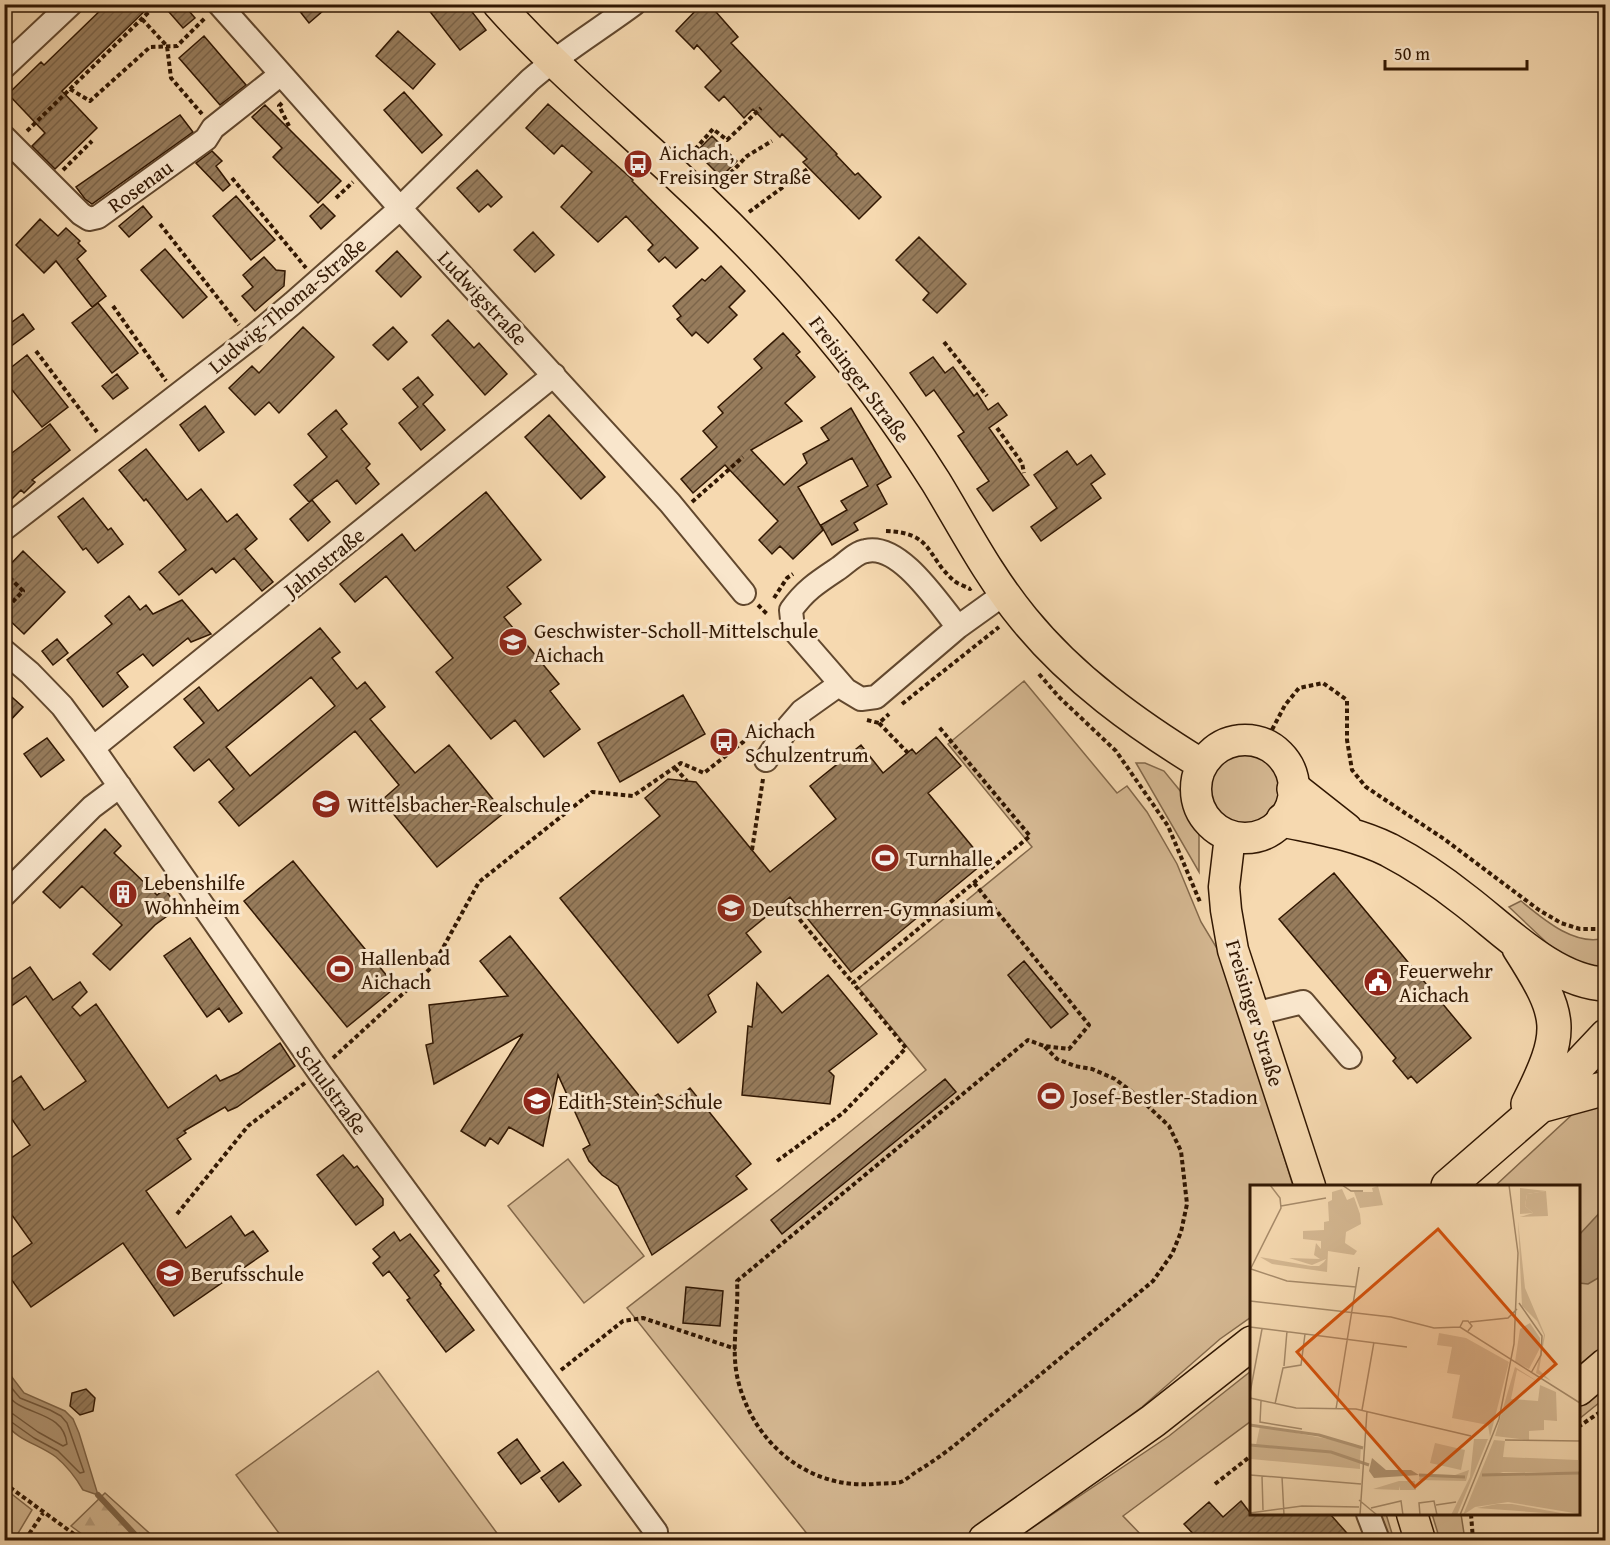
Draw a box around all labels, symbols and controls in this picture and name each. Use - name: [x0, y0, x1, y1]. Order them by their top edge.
- scale bar: [1385, 33, 1528, 71]
- text: 50 m: [1394, 40, 1430, 67]
- place label: Aichach, Freisinger Straße: [659, 137, 811, 192]
- bus stop icon: Aichach, Freisinger Straße: [622, 148, 654, 180]
- street label: Rosenau: [101, 151, 180, 220]
- street label: Ludwig-Thoma-Straße: [201, 229, 373, 381]
- street label: Ludwigstraße: [431, 243, 535, 353]
- street label: Freisinger Straße: [802, 309, 918, 449]
- street label: Jahnstraße: [274, 520, 371, 606]
- place label: Geschwister-Scholl-Mittelschule Aichach: [534, 615, 818, 670]
- school or university icon: Geschwister-Scholl-Mittelschule Aichach: [497, 626, 529, 658]
- place label: Aichach Schulzentrum: [745, 715, 869, 770]
- bus stop icon: Aichach Schulzentrum: [708, 726, 740, 758]
- school or university icon: Wittelsbacher-Realschule: [310, 788, 342, 820]
- place label: Wittelsbacher-Realschule: [347, 789, 571, 820]
- sports icon: Turnhalle: [869, 842, 901, 874]
- place label: Turnhalle: [906, 843, 993, 874]
- place label: Lebenshilfe Wohnheim: [144, 867, 245, 922]
- building icon: Lebenshilfe Wohnheim: [107, 878, 139, 910]
- school or university icon: Deutschherren-Gymnasium: [715, 892, 747, 924]
- place label: Deutschherren-Gymnasium: [752, 893, 994, 924]
- street label: Freisinger Straße: [1218, 936, 1292, 1090]
- place label: Hallenbad Aichach: [361, 942, 451, 997]
- sports icon: Hallenbad Aichach: [324, 953, 356, 985]
- place label: Feuerwehr Aichach: [1399, 955, 1493, 1010]
- public building icon: Feuerwehr Aichach: [1362, 966, 1394, 998]
- street label: Schulstraße: [289, 1039, 375, 1142]
- sports icon: Josef-Bestler-Stadion: [1035, 1080, 1067, 1112]
- place label: Josef-Bestler-Stadion: [1069, 1081, 1258, 1112]
- school or university icon: Edith-Stein-Schule: [521, 1085, 553, 1117]
- place label: Edith-Stein-Schule: [558, 1086, 723, 1117]
- inset map: [1250, 1185, 1580, 1515]
- school or university icon: Berufsschule: [154, 1257, 186, 1289]
- place label: Berufsschule: [191, 1258, 304, 1289]

